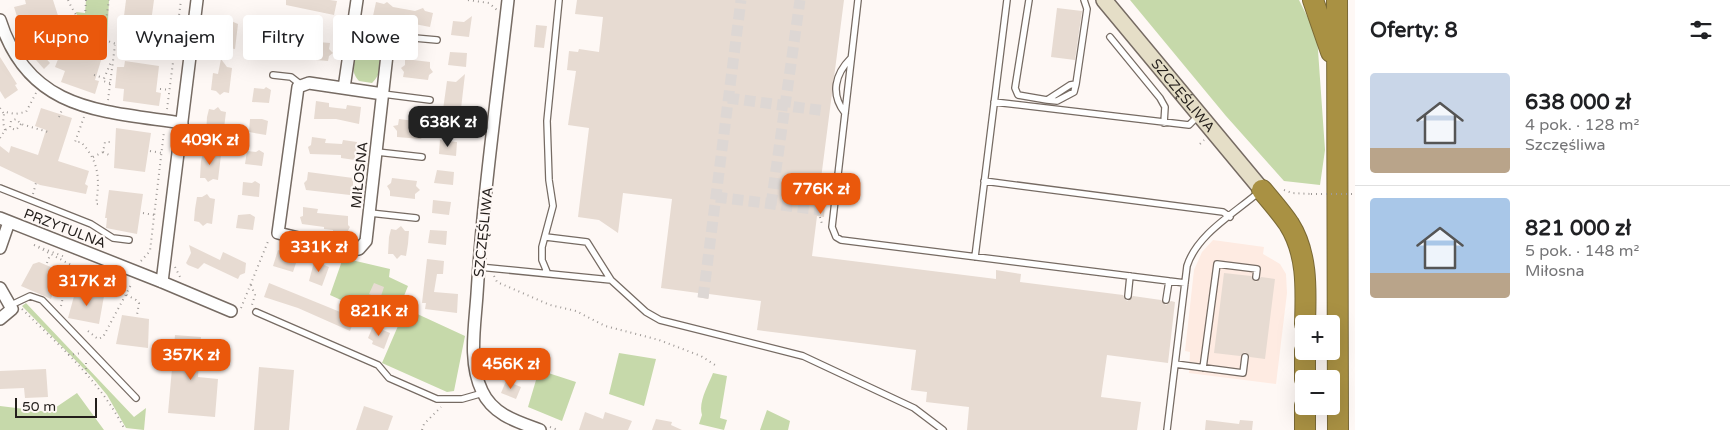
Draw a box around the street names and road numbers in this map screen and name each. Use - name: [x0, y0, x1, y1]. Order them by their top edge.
- street label: SZCZĘŚLIWA: [1147, 55, 1218, 136]
- street label: MIŁOSNA: [348, 141, 371, 209]
- street label: SZCZĘŚLIWA: [470, 186, 497, 278]
- street label: PRZYTULNA: [21, 205, 108, 252]

